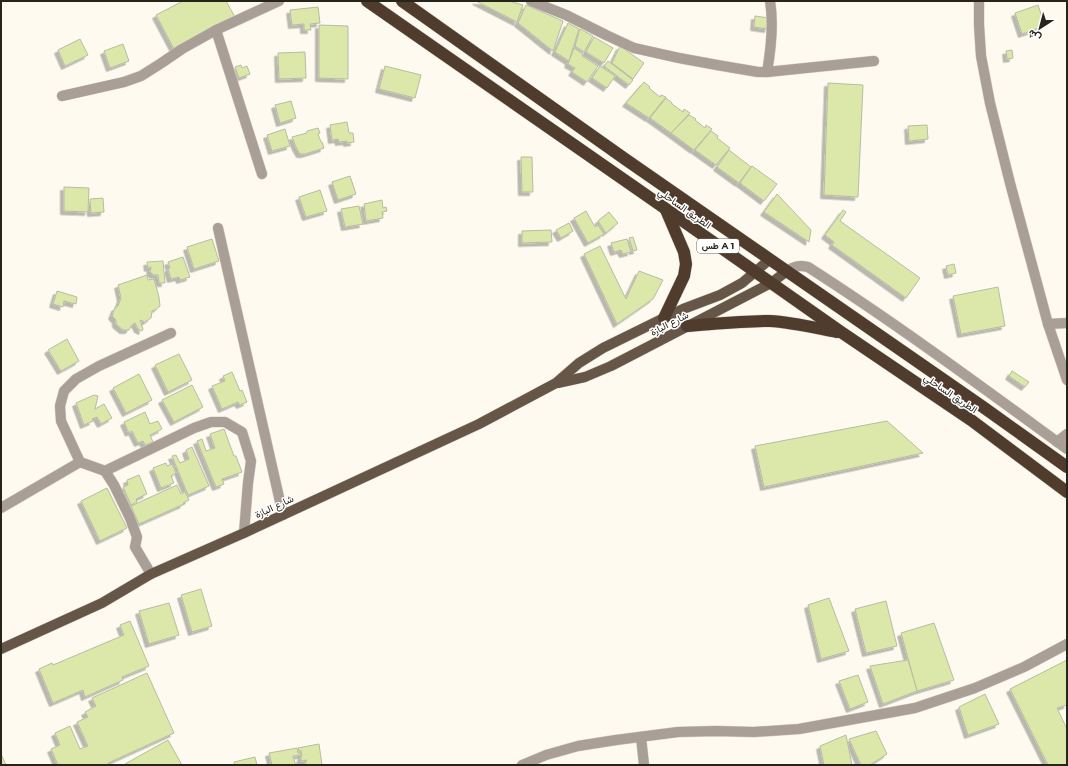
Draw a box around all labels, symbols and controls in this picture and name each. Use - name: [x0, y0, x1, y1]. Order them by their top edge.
- north arrow: [1020, 8, 1060, 48]
- text: ش: [1025, 27, 1044, 46]
- street label: الطريق الساحلي: [654, 185, 714, 233]
- road number: طس A 1: [697, 239, 739, 253]
- street label: شارع البازة: [648, 308, 691, 339]
- street label: الطريق الساحلي: [920, 371, 980, 418]
- street label: شارع البازة: [253, 492, 296, 521]

